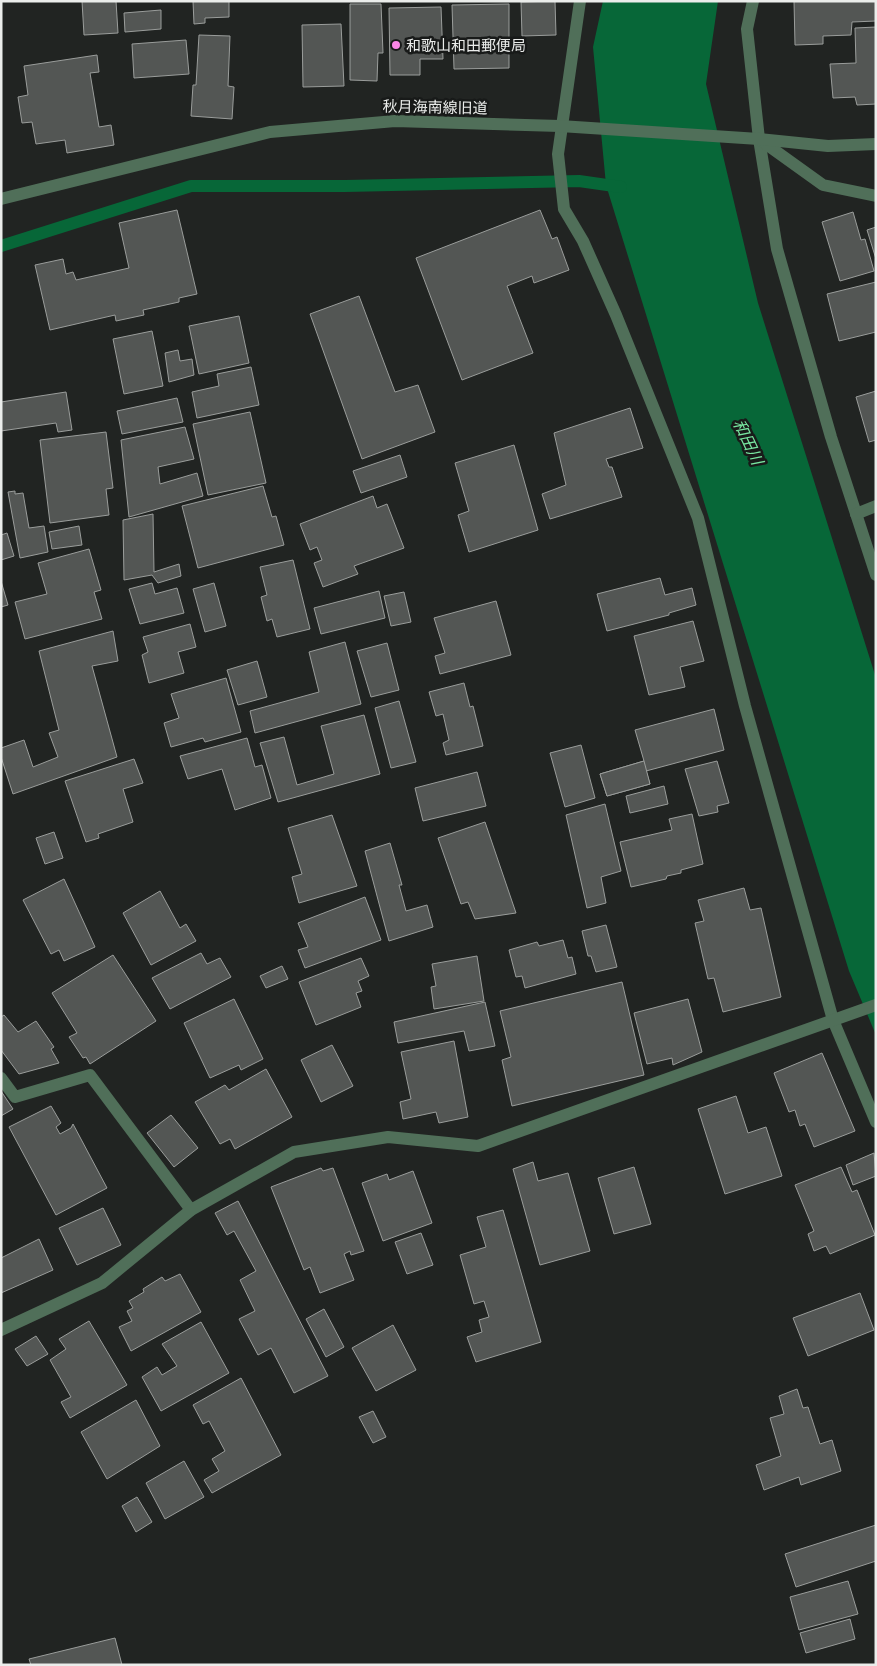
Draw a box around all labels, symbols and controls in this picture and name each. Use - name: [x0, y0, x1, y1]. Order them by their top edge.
- place label: 和歌山和田郵便局: [406, 35, 526, 56]
- marker: 和歌山和田郵便局: [390, 39, 402, 51]
- street label: 秋月海南線旧道: [382, 96, 488, 118]
- water label: 和田川: [727, 415, 769, 470]

